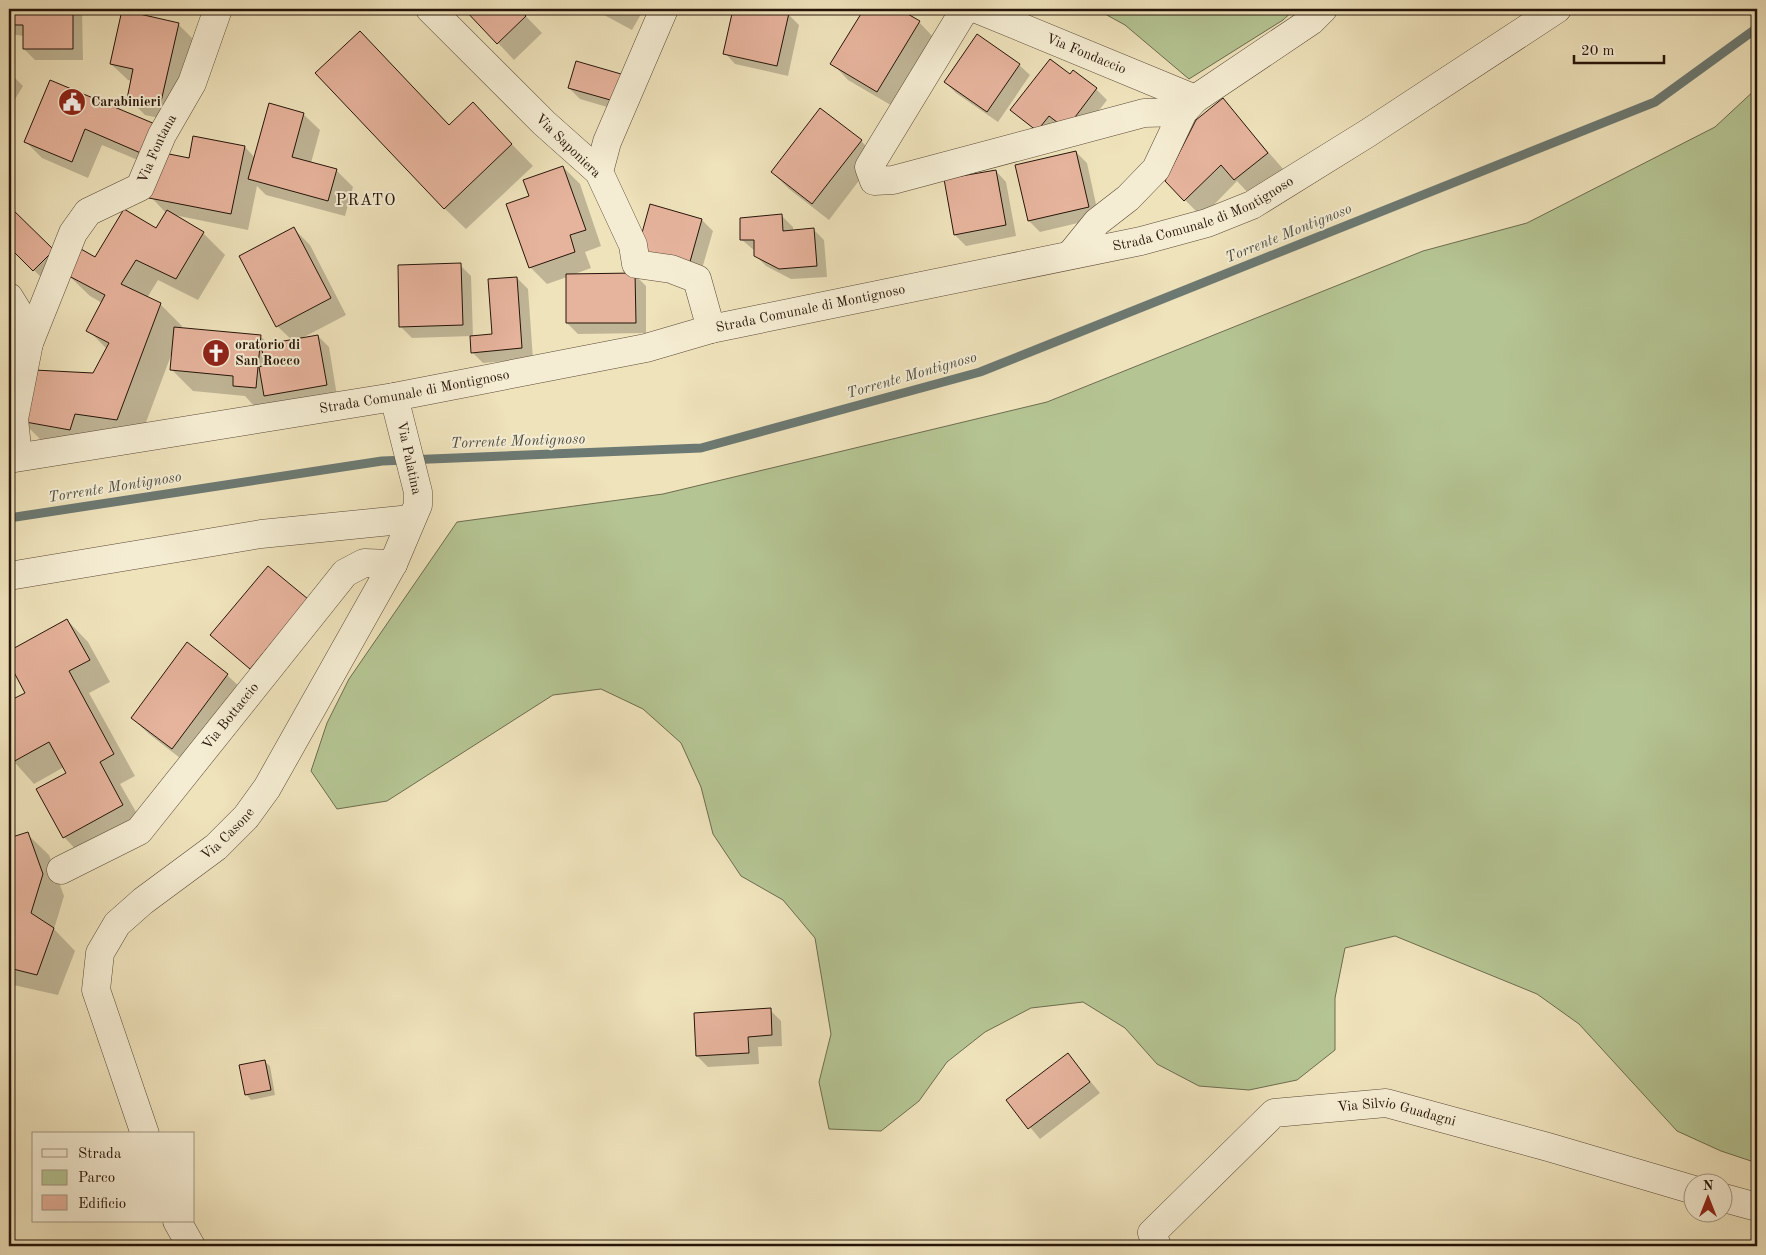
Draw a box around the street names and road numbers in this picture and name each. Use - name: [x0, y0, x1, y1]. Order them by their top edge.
- street label: Via Fondaccio: [1044, 31, 1128, 77]
- street label: Via Saponiera: [533, 111, 604, 181]
- street label: Via Fontana: [135, 112, 179, 185]
- street label: Strada Comunale di Montignoso: [1111, 174, 1296, 254]
- street label: Strada Comunale di Montignoso: [715, 282, 907, 335]
- street label: Strada Comunale di Montignoso: [318, 368, 511, 416]
- street label: Via Palatina: [394, 420, 424, 496]
- street label: Via Bottaccio: [200, 680, 261, 752]
- street label: Via Casone: [199, 805, 257, 862]
- street label: Via Silvio Guadagni: [1337, 1096, 1457, 1129]

